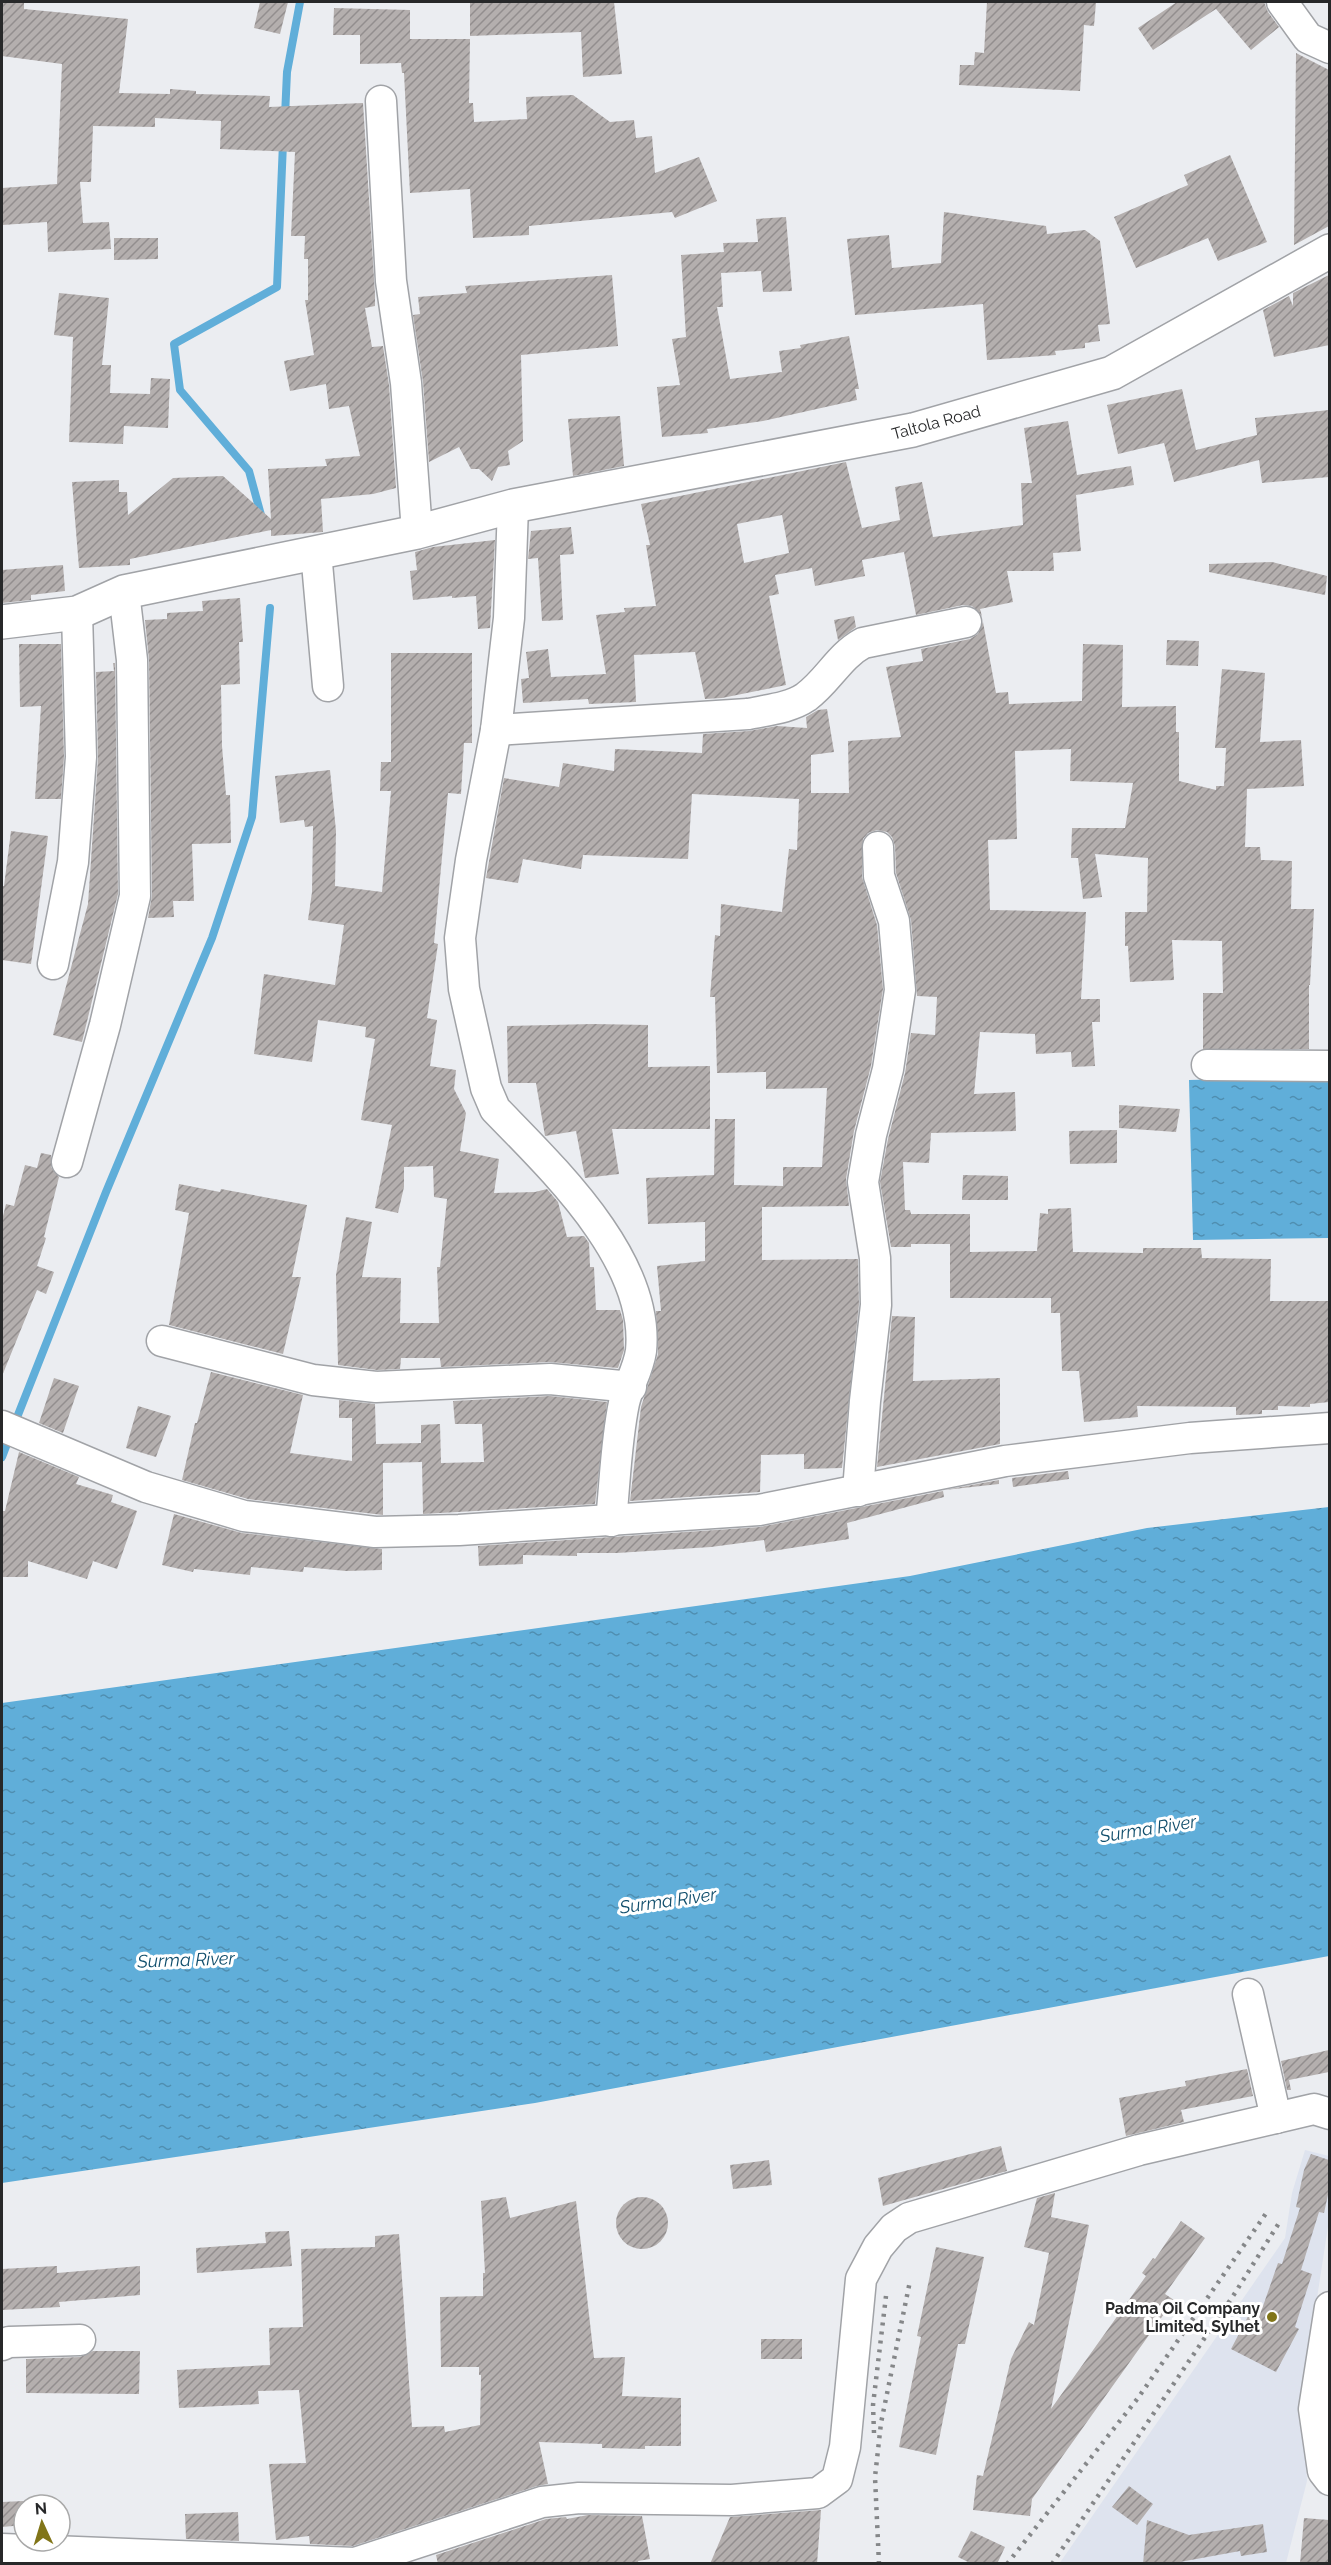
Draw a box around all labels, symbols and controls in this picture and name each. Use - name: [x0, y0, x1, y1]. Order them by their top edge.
- street label: Taltola Road: [890, 401, 983, 443]
- water label: Surma River: [1097, 1810, 1199, 1847]
- water label: Surma River: [617, 1883, 718, 1918]
- water label: Surma River: [136, 1947, 236, 1972]
- place label: Padma Oil Company Limited, Sylhet: [1105, 2299, 1260, 2336]
- marker: Padma Oil Company Limited, Sylhet: [1265, 2310, 1279, 2324]
- north arrow: [12, 2493, 72, 2553]
- text: N: [34, 2499, 48, 2518]

